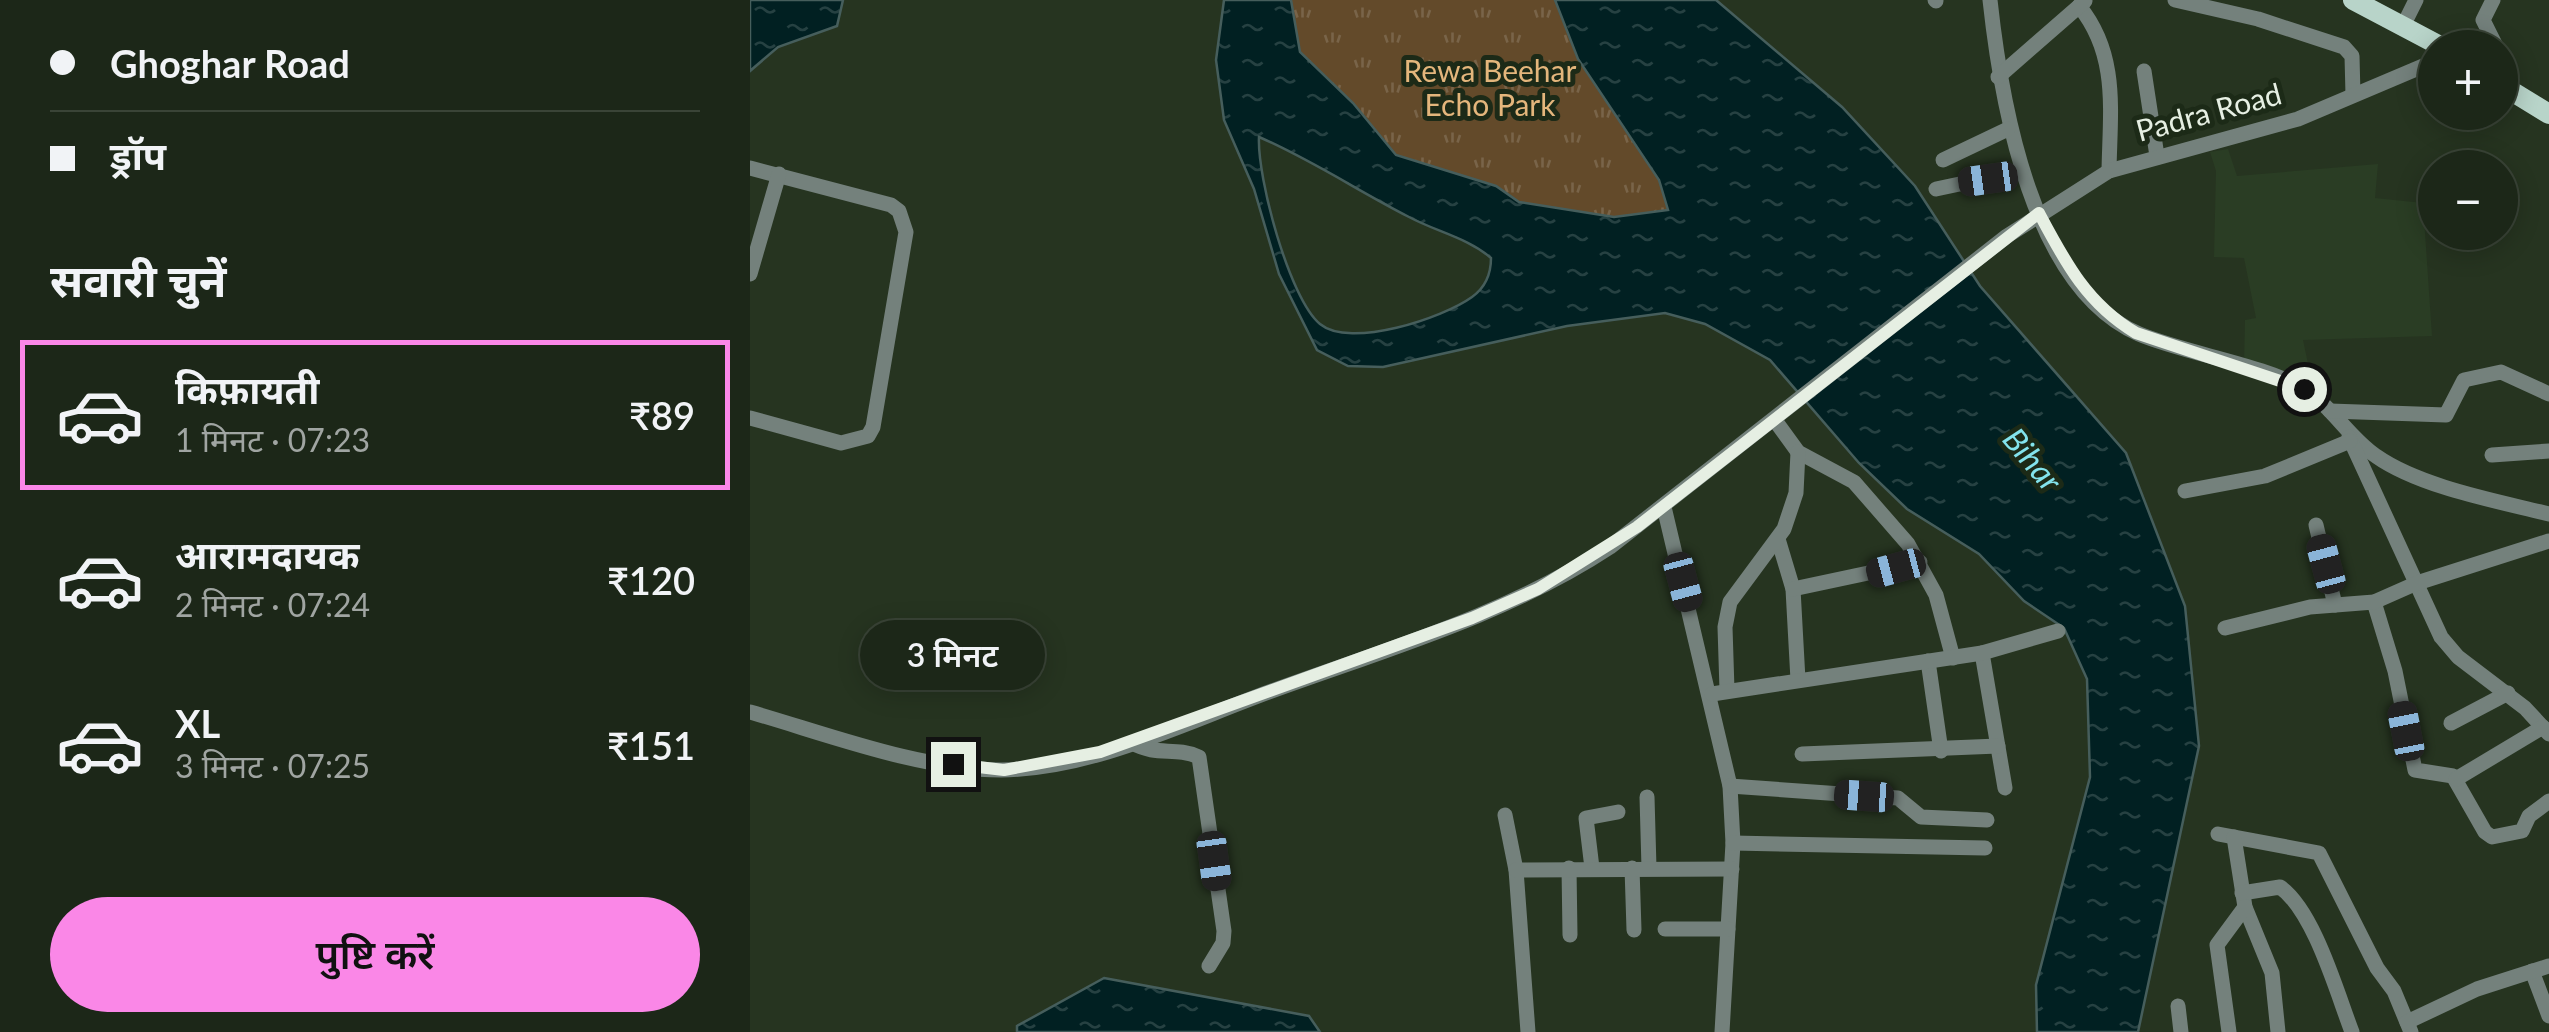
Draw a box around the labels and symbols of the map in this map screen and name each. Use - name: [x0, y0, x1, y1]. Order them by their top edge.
- park label: Rewa Beehar Echo Park: [1404, 52, 1577, 122]
- street label: Padra Road: [2132, 74, 2285, 148]
- car: [1956, 160, 2020, 198]
- route start: [2282, 367, 2327, 412]
- water label: Bihar: [1996, 419, 2071, 499]
- car: [2304, 531, 2348, 597]
- car: [1863, 546, 1929, 590]
- car: [1661, 549, 1705, 615]
- callout: 3 मिनट: [860, 619, 1046, 689]
- car: [2386, 699, 2426, 763]
- route end: [931, 742, 976, 787]
- car: [1833, 779, 1895, 813]
- car: [1195, 829, 1233, 893]

